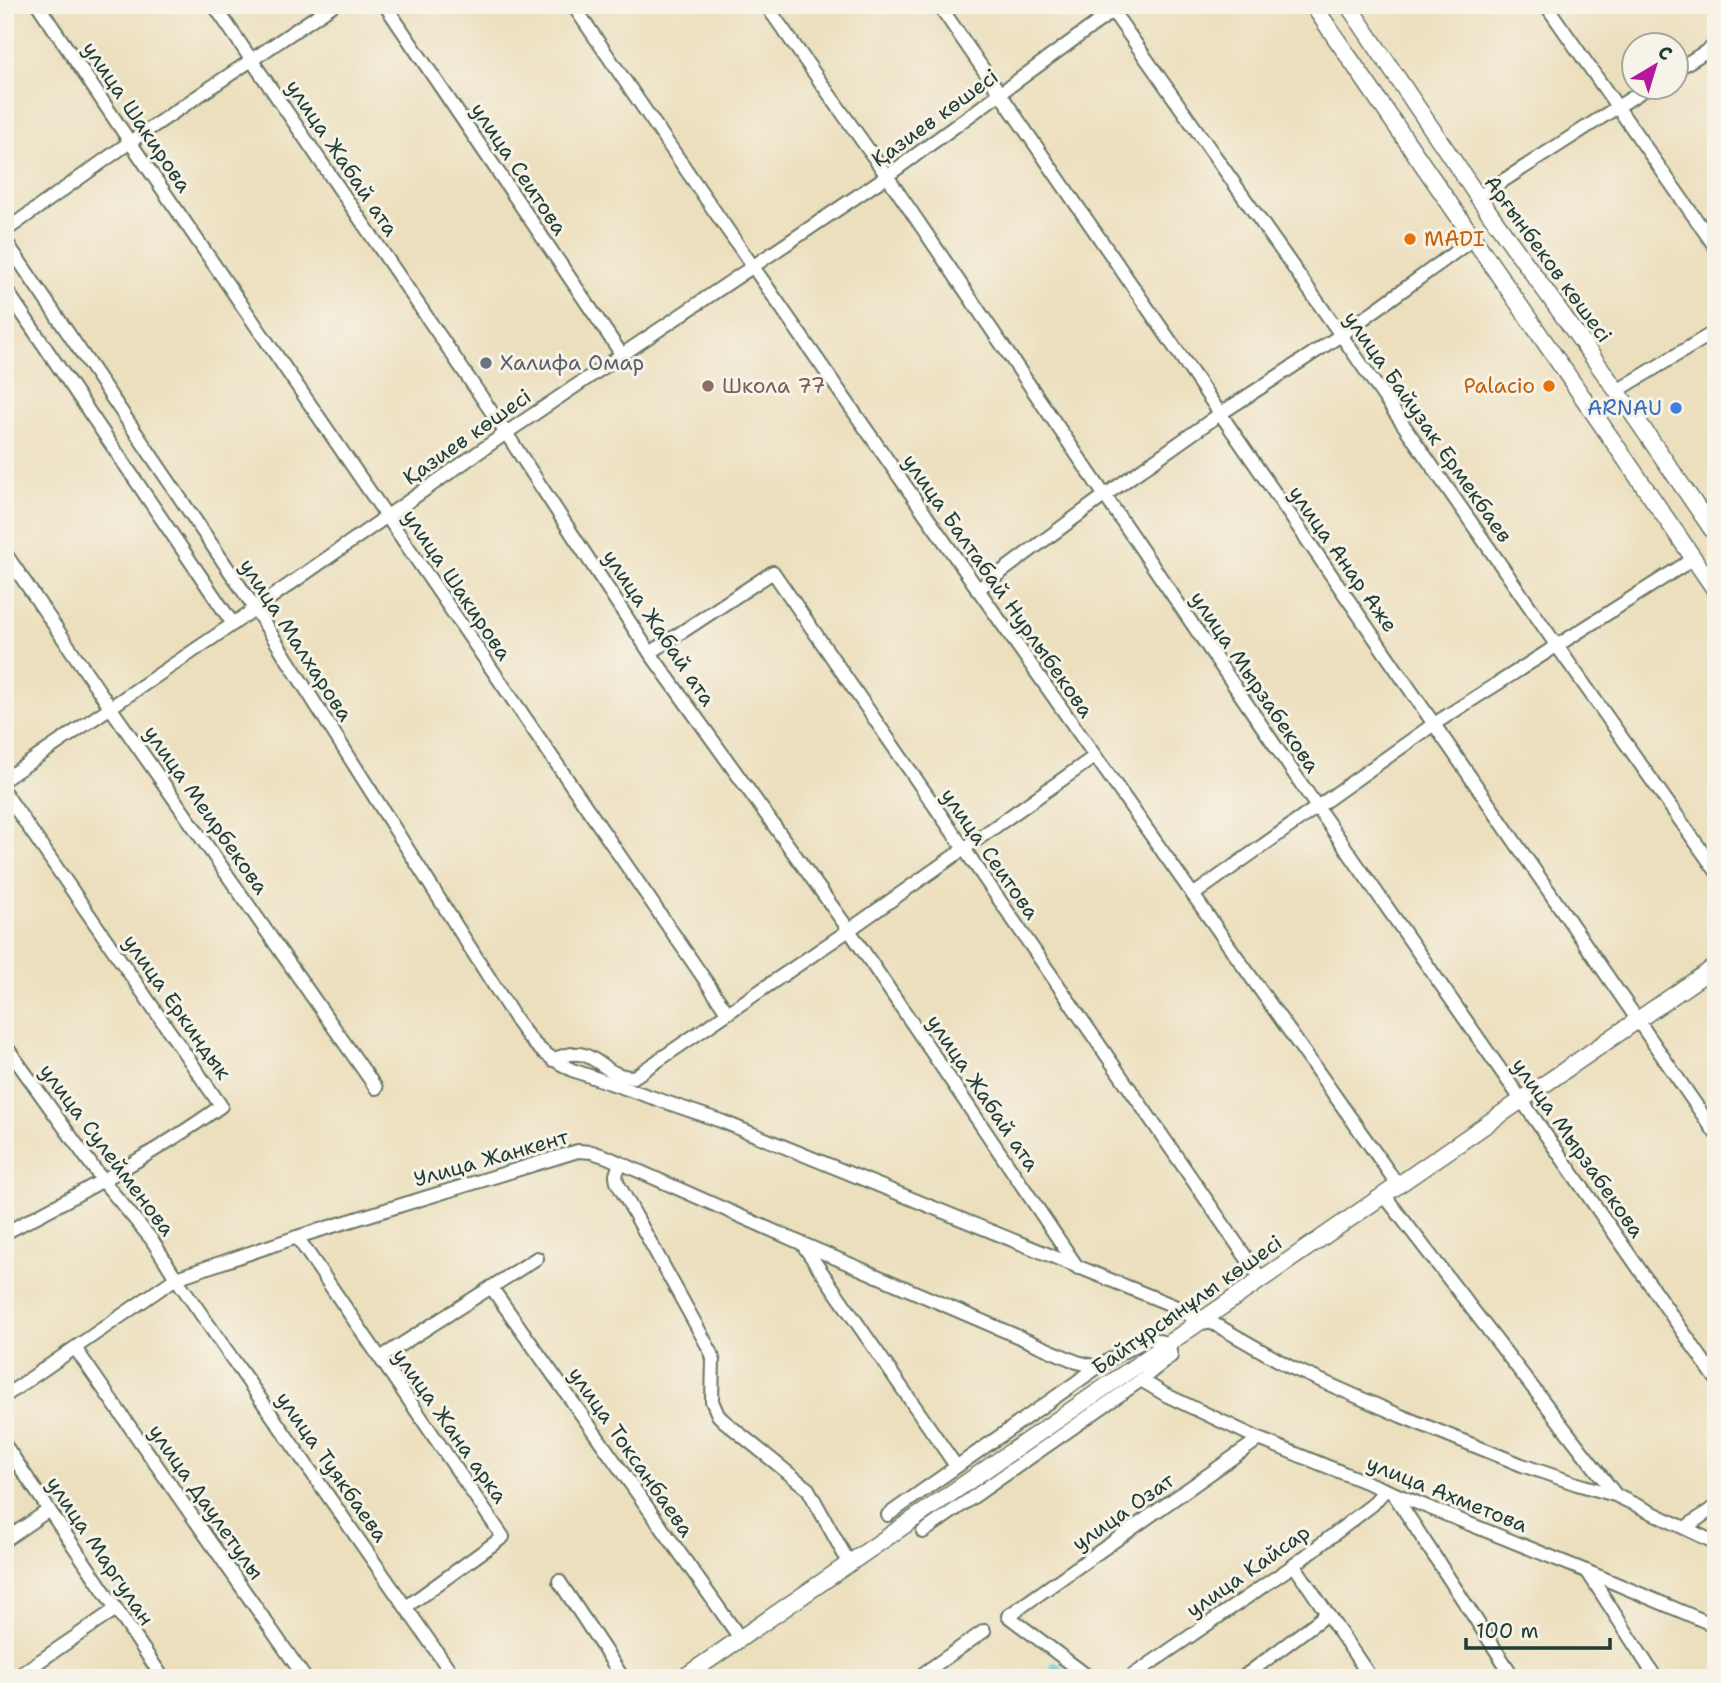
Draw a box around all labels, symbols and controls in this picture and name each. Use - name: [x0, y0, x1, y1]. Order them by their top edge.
- north arrow: [1620, 32, 1690, 102]
- street label: улица Шакирова: [76, 36, 198, 198]
- text: С: [1653, 40, 1677, 66]
- street label: Қазиев көшесі: [866, 63, 1004, 173]
- street label: улица Жабай ата: [279, 74, 405, 242]
- street label: улица Сеитова: [464, 97, 574, 241]
- street label: Арғынбеков көшесі: [1478, 170, 1618, 348]
- place label: MADI: [1424, 225, 1485, 253]
- marker: MADI: [1402, 231, 1418, 247]
- street label: улица Байузак Ермекбаев: [1337, 306, 1519, 548]
- place label: Халифа Омар: [500, 349, 644, 377]
- marker: Халифа Омар: [478, 355, 494, 371]
- place label: Школа 77: [722, 372, 825, 400]
- place label: Palacio: [1463, 372, 1535, 400]
- marker: Школа 77: [700, 378, 716, 394]
- marker: Palacio: [1541, 378, 1557, 394]
- street label: Қазиев көшесі: [397, 382, 537, 492]
- place label: ARNAU: [1587, 394, 1662, 422]
- marker: ARNAU: [1668, 400, 1684, 416]
- street label: улица Балтабай Нурлыбекова: [896, 449, 1100, 723]
- street label: улица Анар Аже: [1282, 480, 1404, 638]
- street label: улица Шакирова: [396, 504, 518, 666]
- street label: улица Жабай ата: [596, 544, 722, 712]
- street label: улица Малхарова: [233, 553, 359, 727]
- street label: улица Мырзабекова: [1184, 586, 1326, 778]
- street label: улица Меирбекова: [137, 720, 275, 900]
- street label: улица Сеитова: [934, 783, 1046, 925]
- street label: улица Еркиндык: [116, 929, 238, 1085]
- street label: улица Жабай ата: [920, 1009, 1046, 1177]
- street label: улица Мырзабекова: [1505, 1053, 1651, 1243]
- street label: улица Сулейменова: [33, 1058, 181, 1242]
- street label: Улица Жанкент: [410, 1122, 572, 1193]
- street label: Байтұрсынұлы көшесі: [1086, 1229, 1288, 1381]
- street label: улица Жана арка: [386, 1343, 514, 1509]
- street label: улица Токсанбаева: [562, 1361, 700, 1543]
- street label: улица Туякбаева: [270, 1386, 394, 1548]
- street label: улица Даулетулы: [142, 1419, 270, 1585]
- street label: улица Ахметова: [1362, 1449, 1532, 1539]
- street label: улица Озат: [1066, 1466, 1180, 1558]
- street label: улица Маргулан: [40, 1471, 160, 1631]
- street label: улица Кайсар: [1181, 1518, 1315, 1624]
- scale bar: [1466, 1606, 1609, 1650]
- text: 100 m: [1476, 1617, 1539, 1645]

